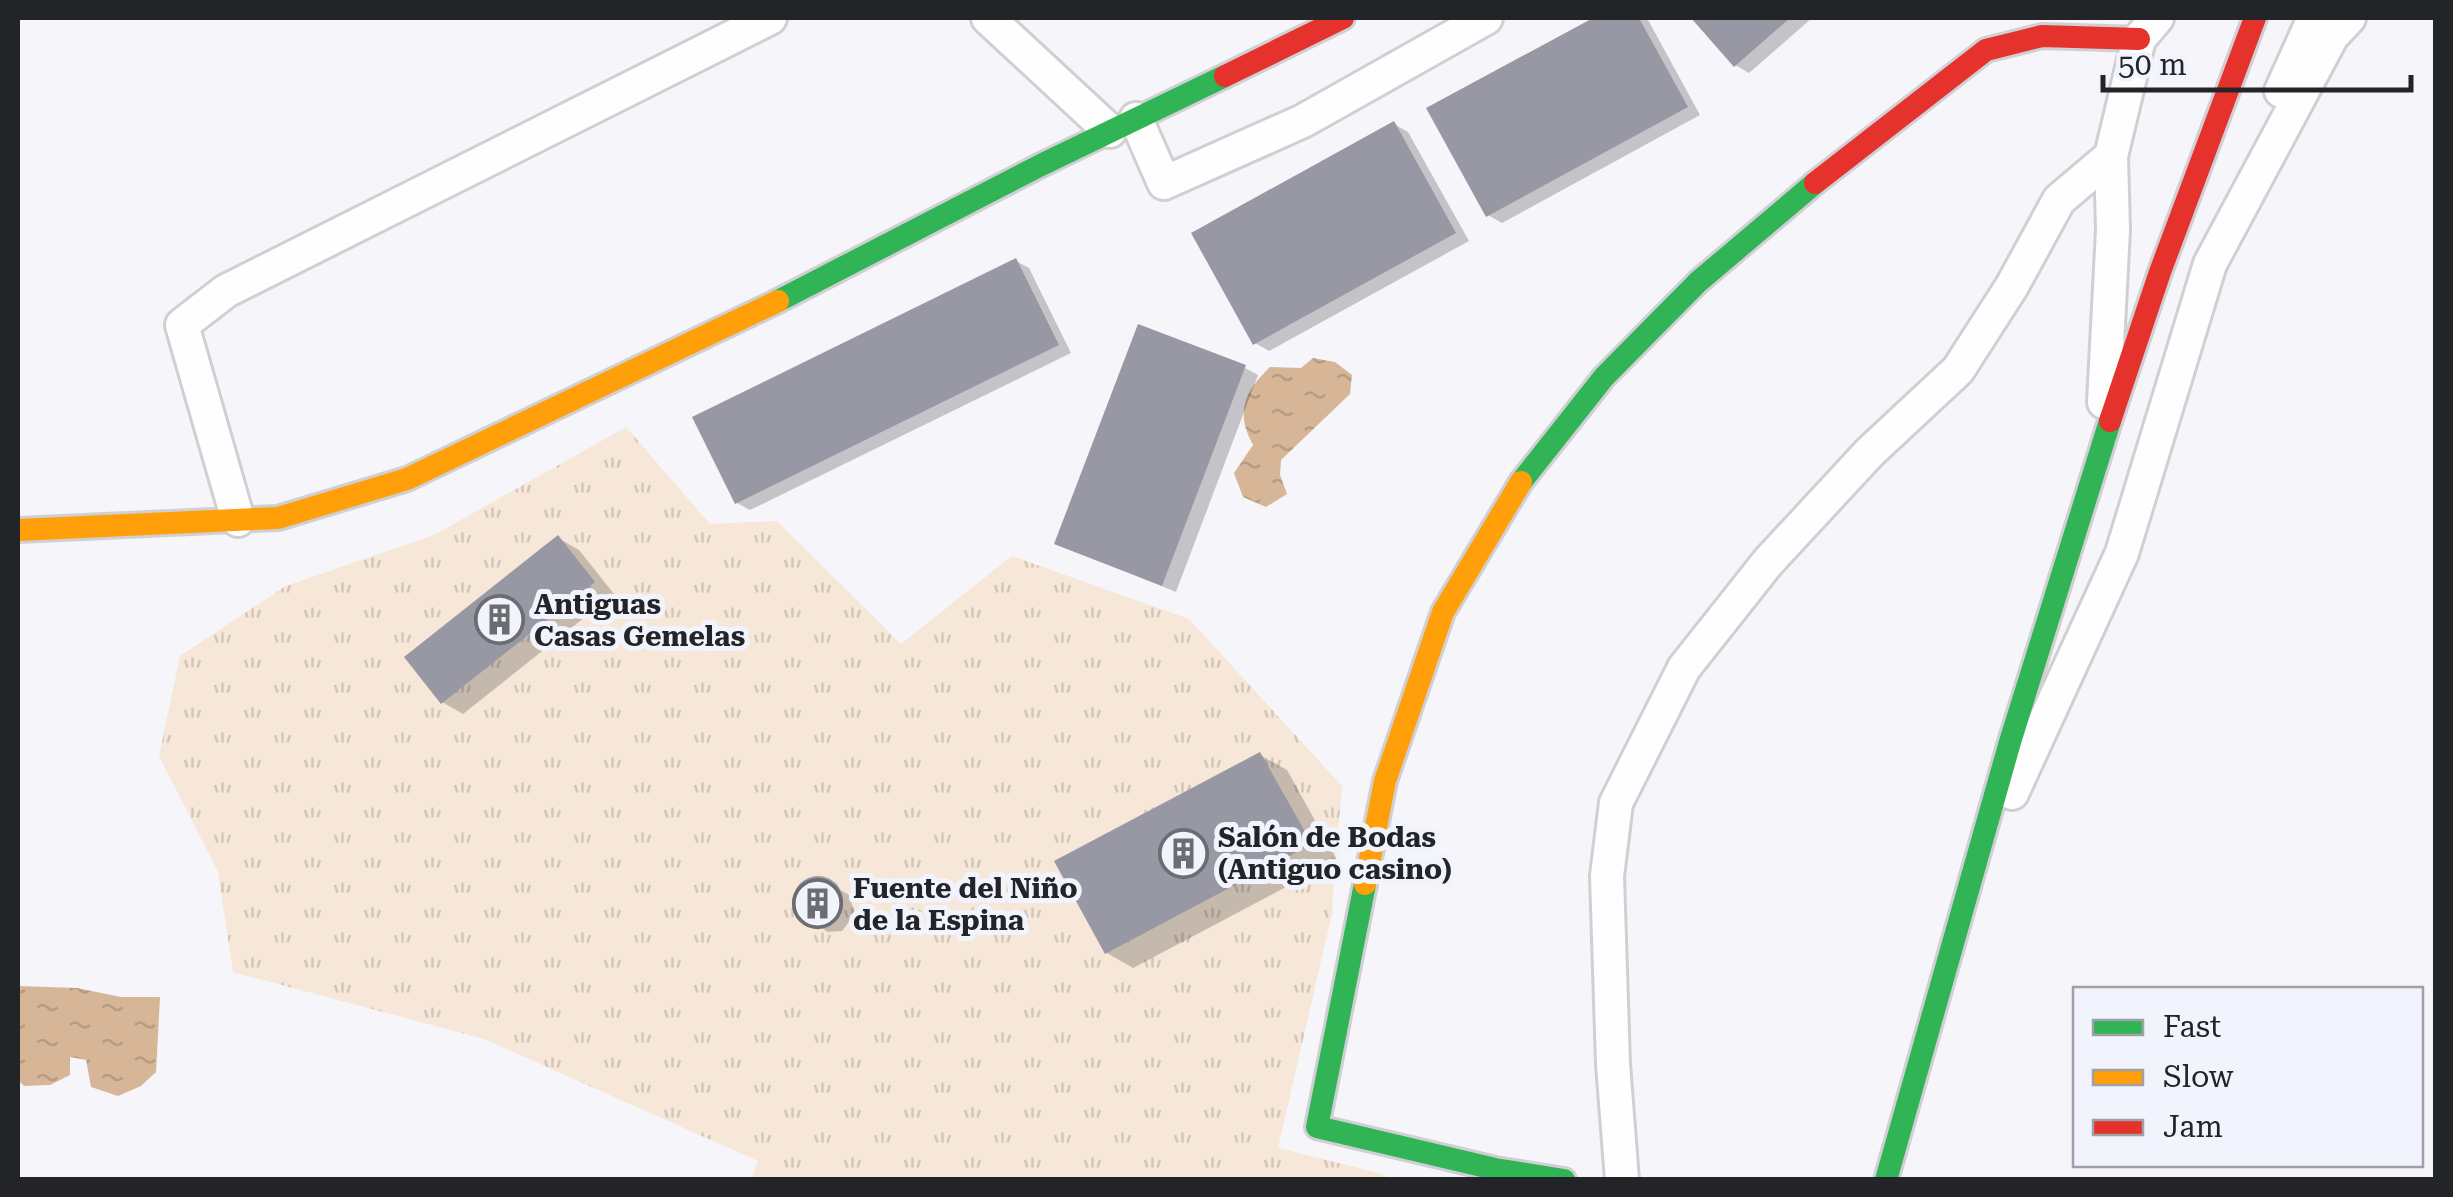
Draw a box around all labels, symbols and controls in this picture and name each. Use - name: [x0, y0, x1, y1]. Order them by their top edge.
- scale bar: [2103, 30, 2410, 92]
- text: 50 m: [2118, 47, 2187, 82]
- place label: Antiguas Casas Gemelas: [534, 588, 745, 653]
- building icon: Antiguas Casas Gemelas: [473, 594, 525, 646]
- place label: Salón de Bodas (Antiguo casino): [1218, 821, 1452, 886]
- building icon: Salón de Bodas (Antiguo casino): [1157, 827, 1209, 879]
- place label: Fuente del Niño de la Espina: [853, 872, 1078, 937]
- building icon: Fuente del Niño de la Espina: [792, 878, 844, 930]
- legend: [2073, 987, 2423, 1167]
- text: Fast: [2163, 1009, 2221, 1044]
- text: Slow: [2163, 1059, 2234, 1094]
- text: Jam: [2163, 1109, 2223, 1144]

